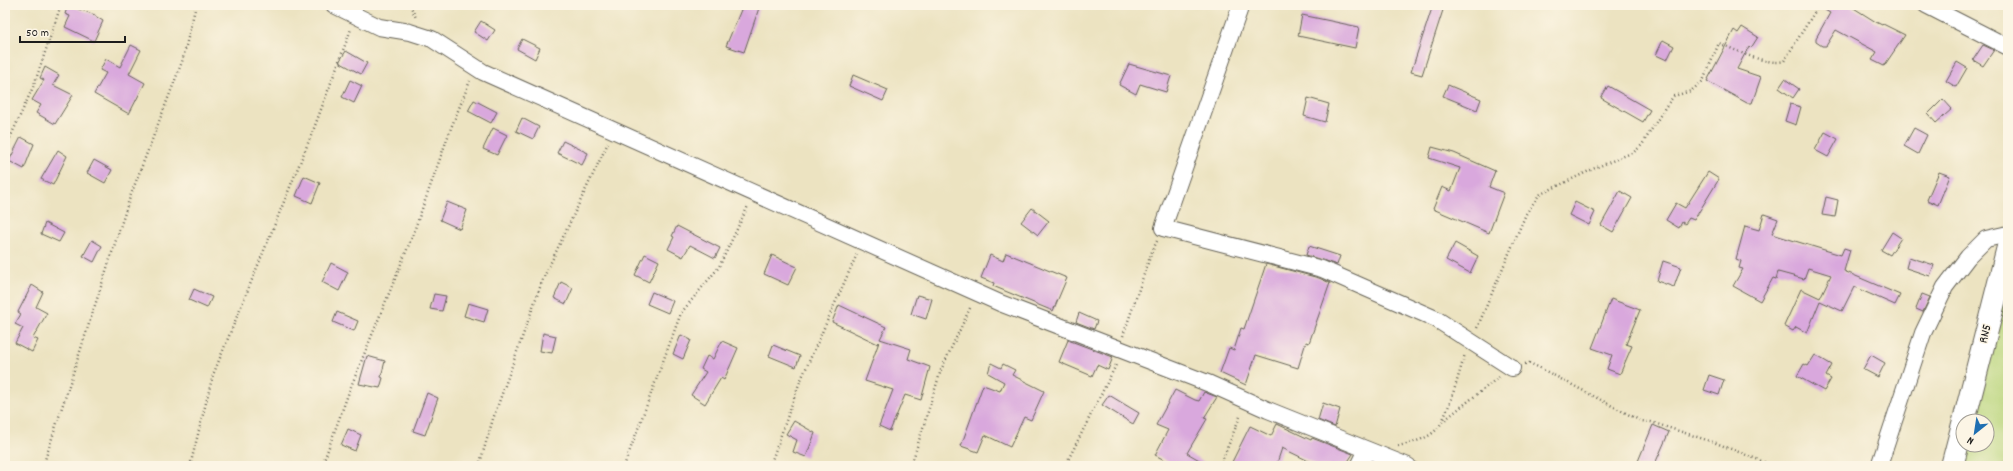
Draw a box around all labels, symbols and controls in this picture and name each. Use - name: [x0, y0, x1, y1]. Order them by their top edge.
- scale bar: [20, 18, 125, 44]
- text: 50 m: [26, 25, 49, 42]
- street label: RN5: [1975, 323, 1997, 345]
- north arrow: [1955, 413, 1995, 453]
- text: N: [1964, 431, 1977, 448]

